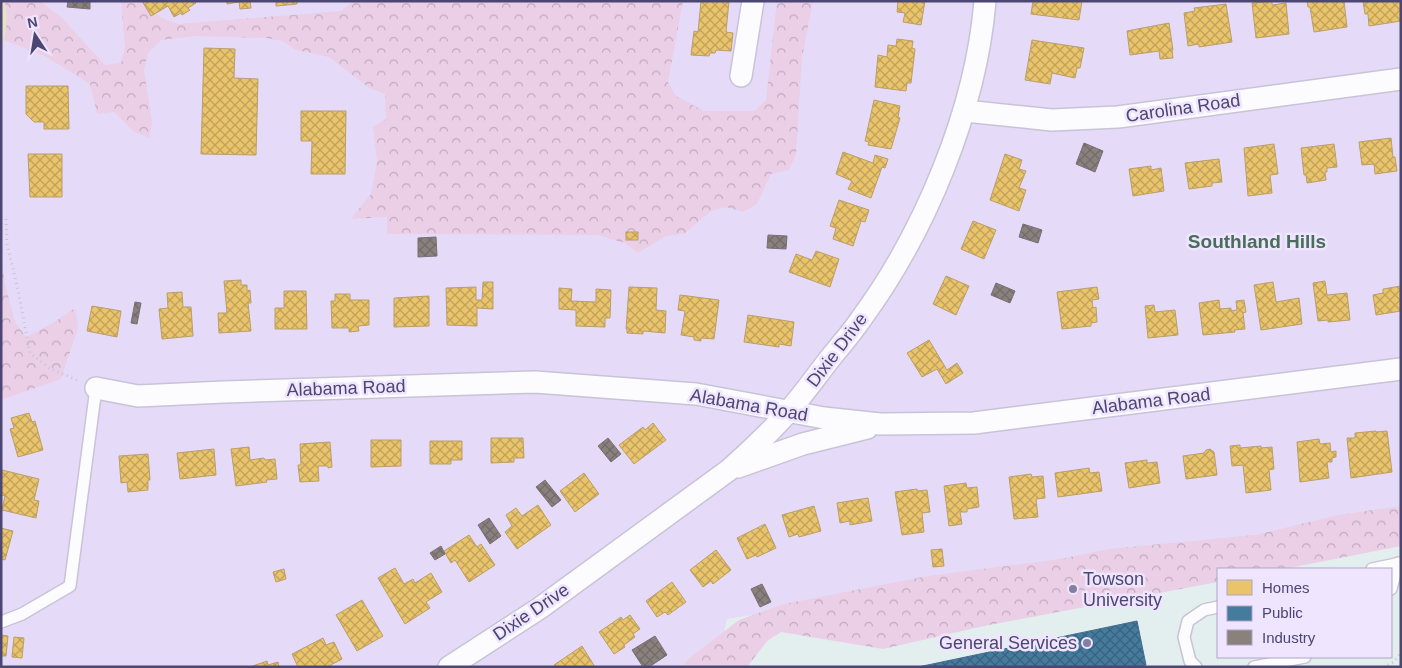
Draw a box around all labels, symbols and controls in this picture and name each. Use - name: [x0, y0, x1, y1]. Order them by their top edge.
- north arrow: [10, 10, 60, 60]
- text: N: [26, 13, 39, 31]
- street label: Carolina Road: [1125, 90, 1241, 126]
- district label: Southland Hills: [1188, 231, 1326, 252]
- street label: Dixie Drive: [803, 309, 871, 391]
- street label: Alabama Road: [286, 376, 406, 400]
- street label: Alabama Road: [1091, 384, 1211, 418]
- street label: Alabama Road: [689, 385, 809, 425]
- legend: [1217, 568, 1392, 658]
- place label: Towson University: [1083, 569, 1162, 610]
- street label: Dixie Drive: [489, 579, 573, 645]
- text: Homes: [1262, 579, 1310, 596]
- marker: Towson University: [1067, 583, 1079, 595]
- text: Public: [1262, 604, 1303, 621]
- text: Industry: [1262, 629, 1316, 646]
- place label: General Services: [939, 633, 1077, 653]
- marker: General Services: [1081, 637, 1093, 649]

